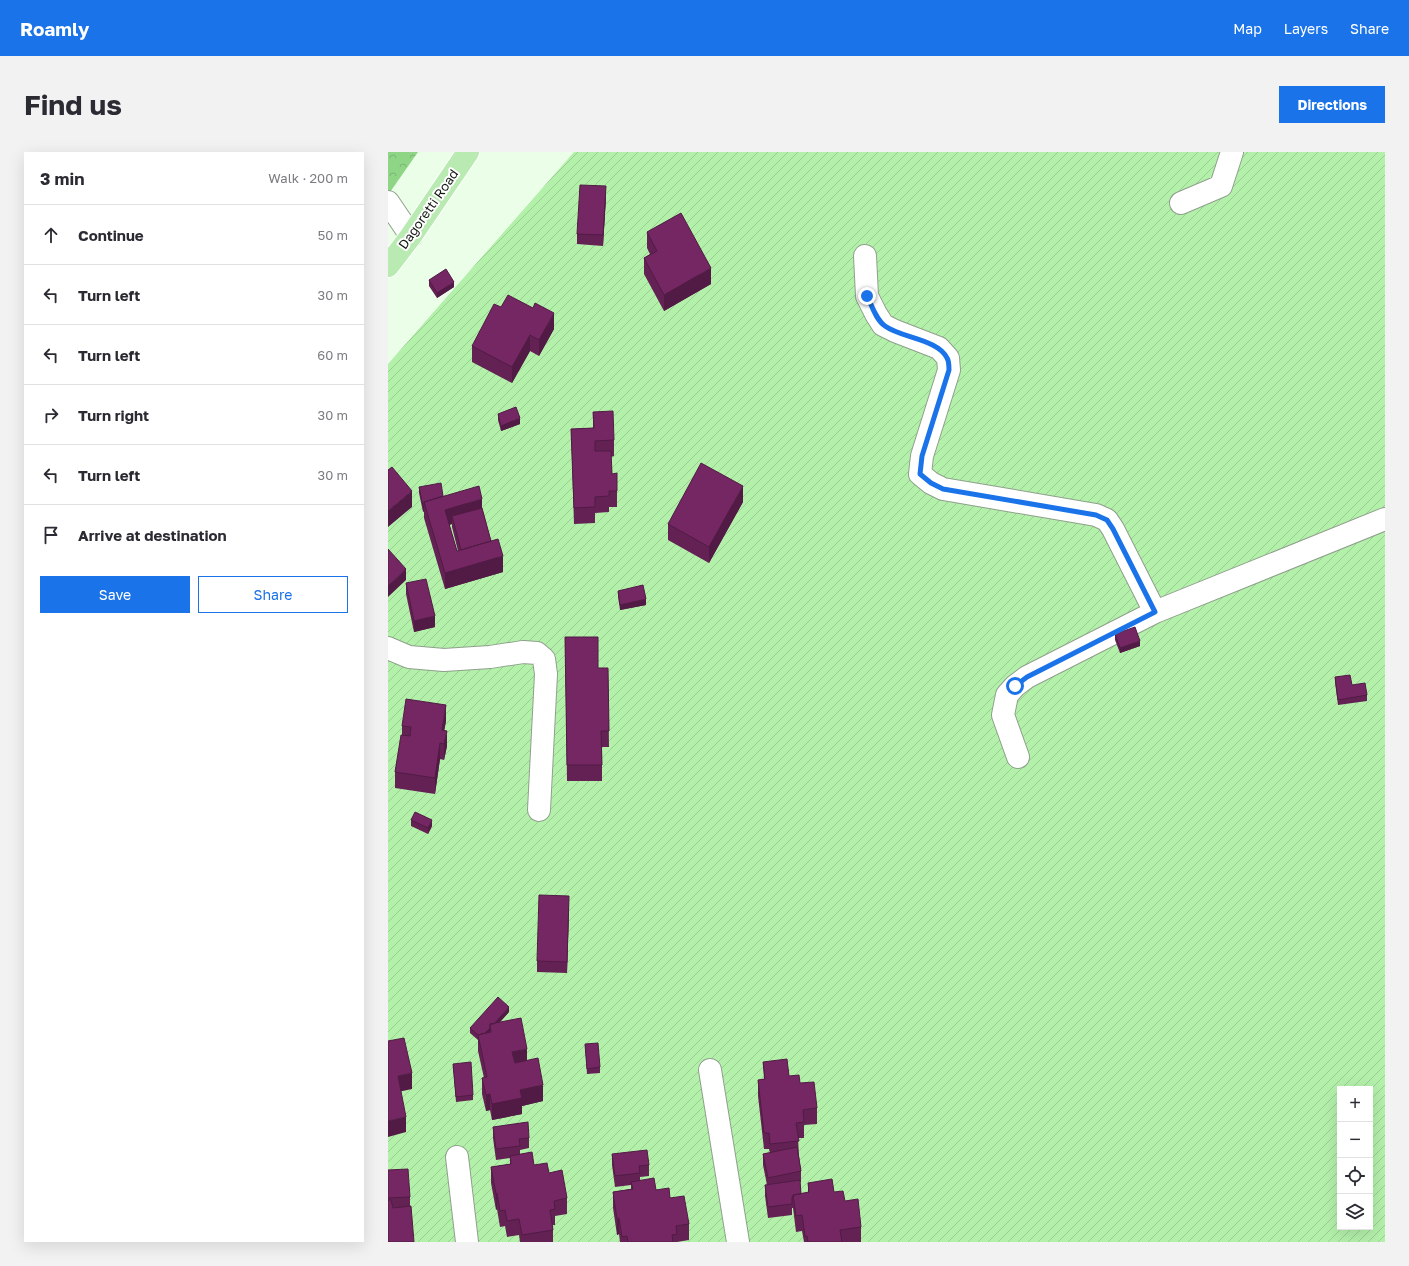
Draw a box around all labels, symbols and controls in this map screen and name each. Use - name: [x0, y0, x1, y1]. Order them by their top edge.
- text: Roamly: [20, 17, 89, 40]
- text: Map: [1233, 20, 1262, 37]
- text: Layers: [1284, 20, 1328, 37]
- text: Share: [1350, 20, 1389, 37]
- button: Directions: [1279, 86, 1385, 123]
- text: Find us: [24, 88, 122, 121]
- street label: Dagoretti Road: [395, 166, 461, 252]
- text: 3 min: [40, 168, 84, 189]
- text: Walk · 200 m: [268, 170, 348, 186]
- icon: ahead: [40, 224, 62, 246]
- text: Continue: [78, 226, 144, 244]
- text: 50 m: [318, 227, 348, 243]
- icon: left: [40, 284, 62, 306]
- text: Turn left: [78, 286, 140, 304]
- text: 30 m: [318, 287, 348, 303]
- route end: [858, 287, 876, 305]
- icon: left: [40, 344, 62, 366]
- text: Turn left: [78, 346, 140, 364]
- text: 60 m: [317, 347, 348, 363]
- icon: right: [40, 404, 62, 426]
- text: Turn right: [78, 406, 149, 424]
- text: 30 m: [318, 407, 348, 423]
- icon: left: [40, 464, 62, 486]
- text: Turn left: [78, 466, 140, 484]
- text: 30 m: [318, 467, 348, 483]
- icon: arrive: [40, 524, 62, 546]
- text: Arrive at destination: [78, 526, 227, 544]
- button: Save: [40, 576, 190, 613]
- button: Share: [198, 576, 348, 613]
- route start: [1006, 677, 1024, 695]
- map controls: [1337, 1086, 1373, 1230]
- button: +: [1337, 1086, 1373, 1122]
- button: −: [1337, 1122, 1373, 1158]
- button: locate: [1337, 1158, 1373, 1194]
- button: layers: [1337, 1194, 1373, 1230]

